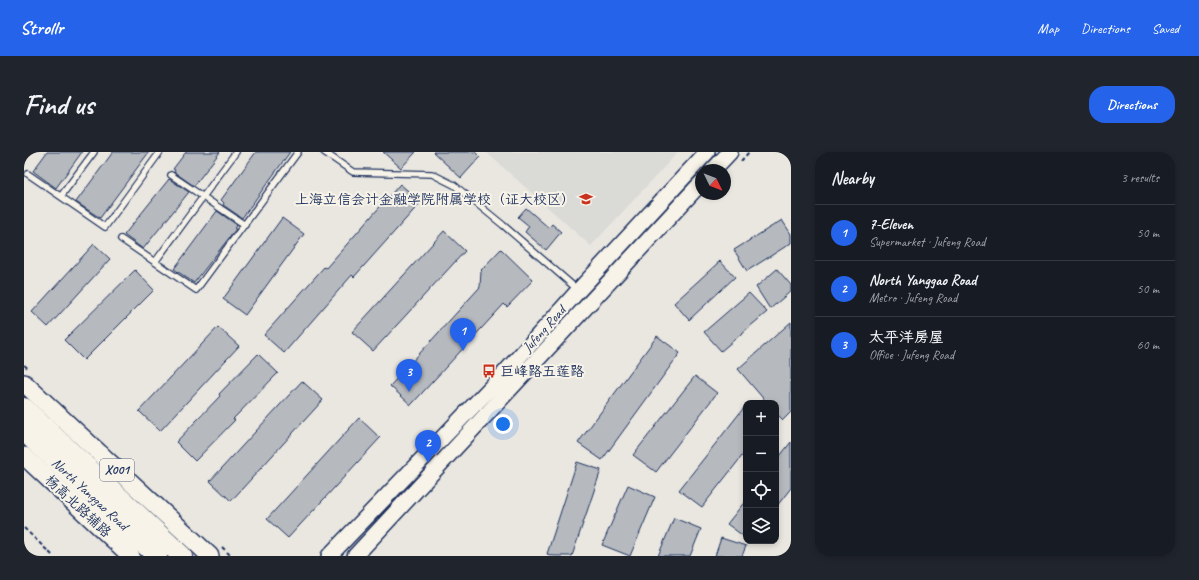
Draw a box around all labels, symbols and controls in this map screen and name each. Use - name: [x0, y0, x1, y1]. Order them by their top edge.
- text: Strollr: [20, 16, 63, 40]
- text: Map: [1038, 20, 1059, 37]
- text: Directions: [1081, 20, 1130, 37]
- text: Saved: [1152, 20, 1179, 37]
- button: Directions: [1089, 86, 1175, 123]
- text: Find us: [24, 87, 94, 122]
- north arrow: [695, 164, 731, 200]
- text: Nearby: [831, 168, 874, 189]
- text: 3 results: [1121, 170, 1159, 186]
- place label: 上海立信会计金融学院附属学校（证大校区）: [295, 191, 575, 208]
- school or university icon: 上海立信会计金融学院附属学校（证大校区）: [578, 191, 594, 207]
- text: 7-Eleven: [869, 215, 913, 234]
- text: 1: [841, 225, 847, 241]
- text: 50 m: [1137, 225, 1159, 241]
- text: Supermarket · Jufeng Road: [869, 234, 985, 250]
- text: North Yanggao Road: [869, 271, 976, 290]
- text: 2: [841, 281, 847, 297]
- text: 50 m: [1137, 281, 1159, 297]
- text: Metro · Jufeng Road: [869, 290, 957, 306]
- street label: Jufeng Road: [518, 300, 571, 356]
- pin: 1: [450, 318, 476, 351]
- text: 太平洋房屋: [869, 328, 944, 347]
- text: 3: [841, 337, 847, 353]
- text: 60 m: [1137, 337, 1159, 353]
- text: Office · Jufeng Road: [869, 347, 954, 363]
- pin: 3: [396, 359, 422, 392]
- bus stop icon: 巨峰路五莲路: [481, 363, 497, 379]
- place label: 巨峰路五莲路: [500, 363, 584, 380]
- map controls: [743, 400, 779, 544]
- button: +: [743, 400, 779, 436]
- your location: [493, 414, 513, 434]
- pin: 2: [415, 430, 441, 463]
- button: −: [743, 436, 779, 472]
- street label: North Yanggao Road: [48, 454, 134, 535]
- road number: X001: [100, 459, 134, 481]
- street label: 杨高北路辅路: [41, 471, 115, 541]
- button: locate: [743, 472, 779, 508]
- button: layers: [743, 508, 779, 544]

